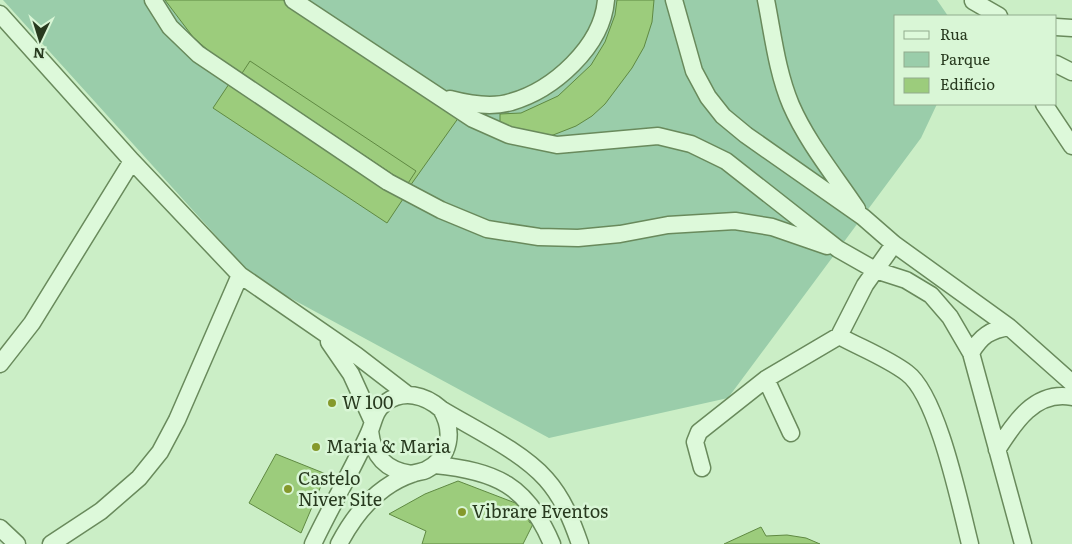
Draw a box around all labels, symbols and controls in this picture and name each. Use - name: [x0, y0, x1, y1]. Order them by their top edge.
- north arrow: [15, 15, 65, 65]
- legend: [894, 15, 1057, 105]
- text: Rua: [940, 22, 969, 45]
- text: N: [32, 44, 46, 64]
- text: Parque: [940, 47, 990, 70]
- text: Edifício: [940, 72, 995, 95]
- place label: W 100: [342, 388, 393, 415]
- marker: W 100: [326, 397, 338, 409]
- place label: Maria & Maria: [326, 432, 451, 459]
- marker: Maria & Maria: [310, 441, 322, 453]
- place label: Castelo Niver Site: [298, 464, 382, 512]
- marker: Castelo Niver Site: [282, 483, 294, 495]
- place label: Vibrare Eventos: [472, 497, 608, 524]
- marker: Vibrare Eventos: [456, 506, 468, 518]

